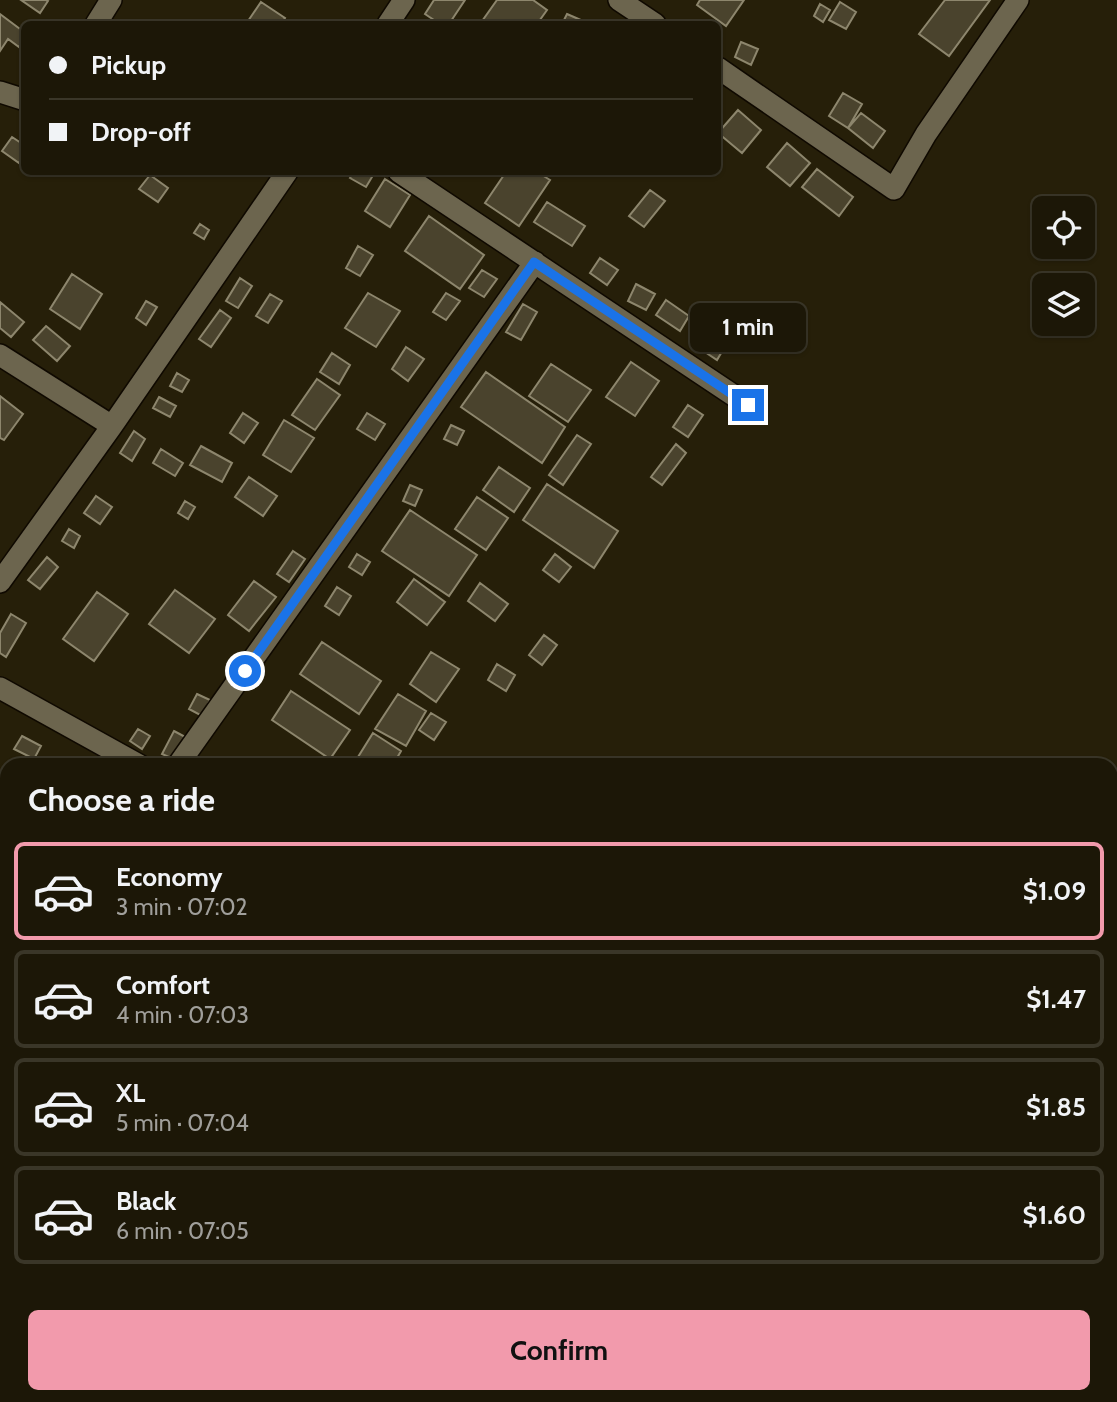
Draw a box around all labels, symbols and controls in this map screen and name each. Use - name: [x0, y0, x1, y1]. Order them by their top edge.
- text: Pickup: [91, 49, 166, 81]
- text: Drop-off: [91, 116, 191, 148]
- map controls: [1032, 196, 1095, 336]
- button: locate: [1032, 196, 1095, 259]
- button: layers: [1032, 273, 1095, 336]
- callout: 1 min: [690, 304, 806, 352]
- text: 1 min: [722, 313, 774, 341]
- route end: [732, 389, 764, 421]
- route start: [229, 655, 261, 687]
- text: Choose a ride: [28, 780, 215, 819]
- icon: car: [32, 860, 95, 923]
- text: Economy: [116, 861, 222, 893]
- text: $1.09: [1023, 875, 1086, 907]
- text: 3 min · 07:02: [116, 893, 248, 921]
- icon: car: [32, 968, 95, 1031]
- text: Comfort: [116, 969, 210, 1001]
- text: $1.47: [1026, 983, 1086, 1015]
- text: 4 min · 07:03: [116, 1001, 249, 1029]
- icon: car: [32, 1076, 95, 1139]
- text: XL: [116, 1077, 145, 1109]
- text: $1.85: [1026, 1091, 1086, 1123]
- text: 5 min · 07:04: [116, 1109, 249, 1137]
- icon: car: [32, 1184, 95, 1247]
- text: Black: [116, 1185, 176, 1217]
- text: $1.60: [1023, 1199, 1086, 1231]
- text: 6 min · 07:05: [116, 1217, 249, 1245]
- button: Confirm: [28, 1310, 1090, 1390]

